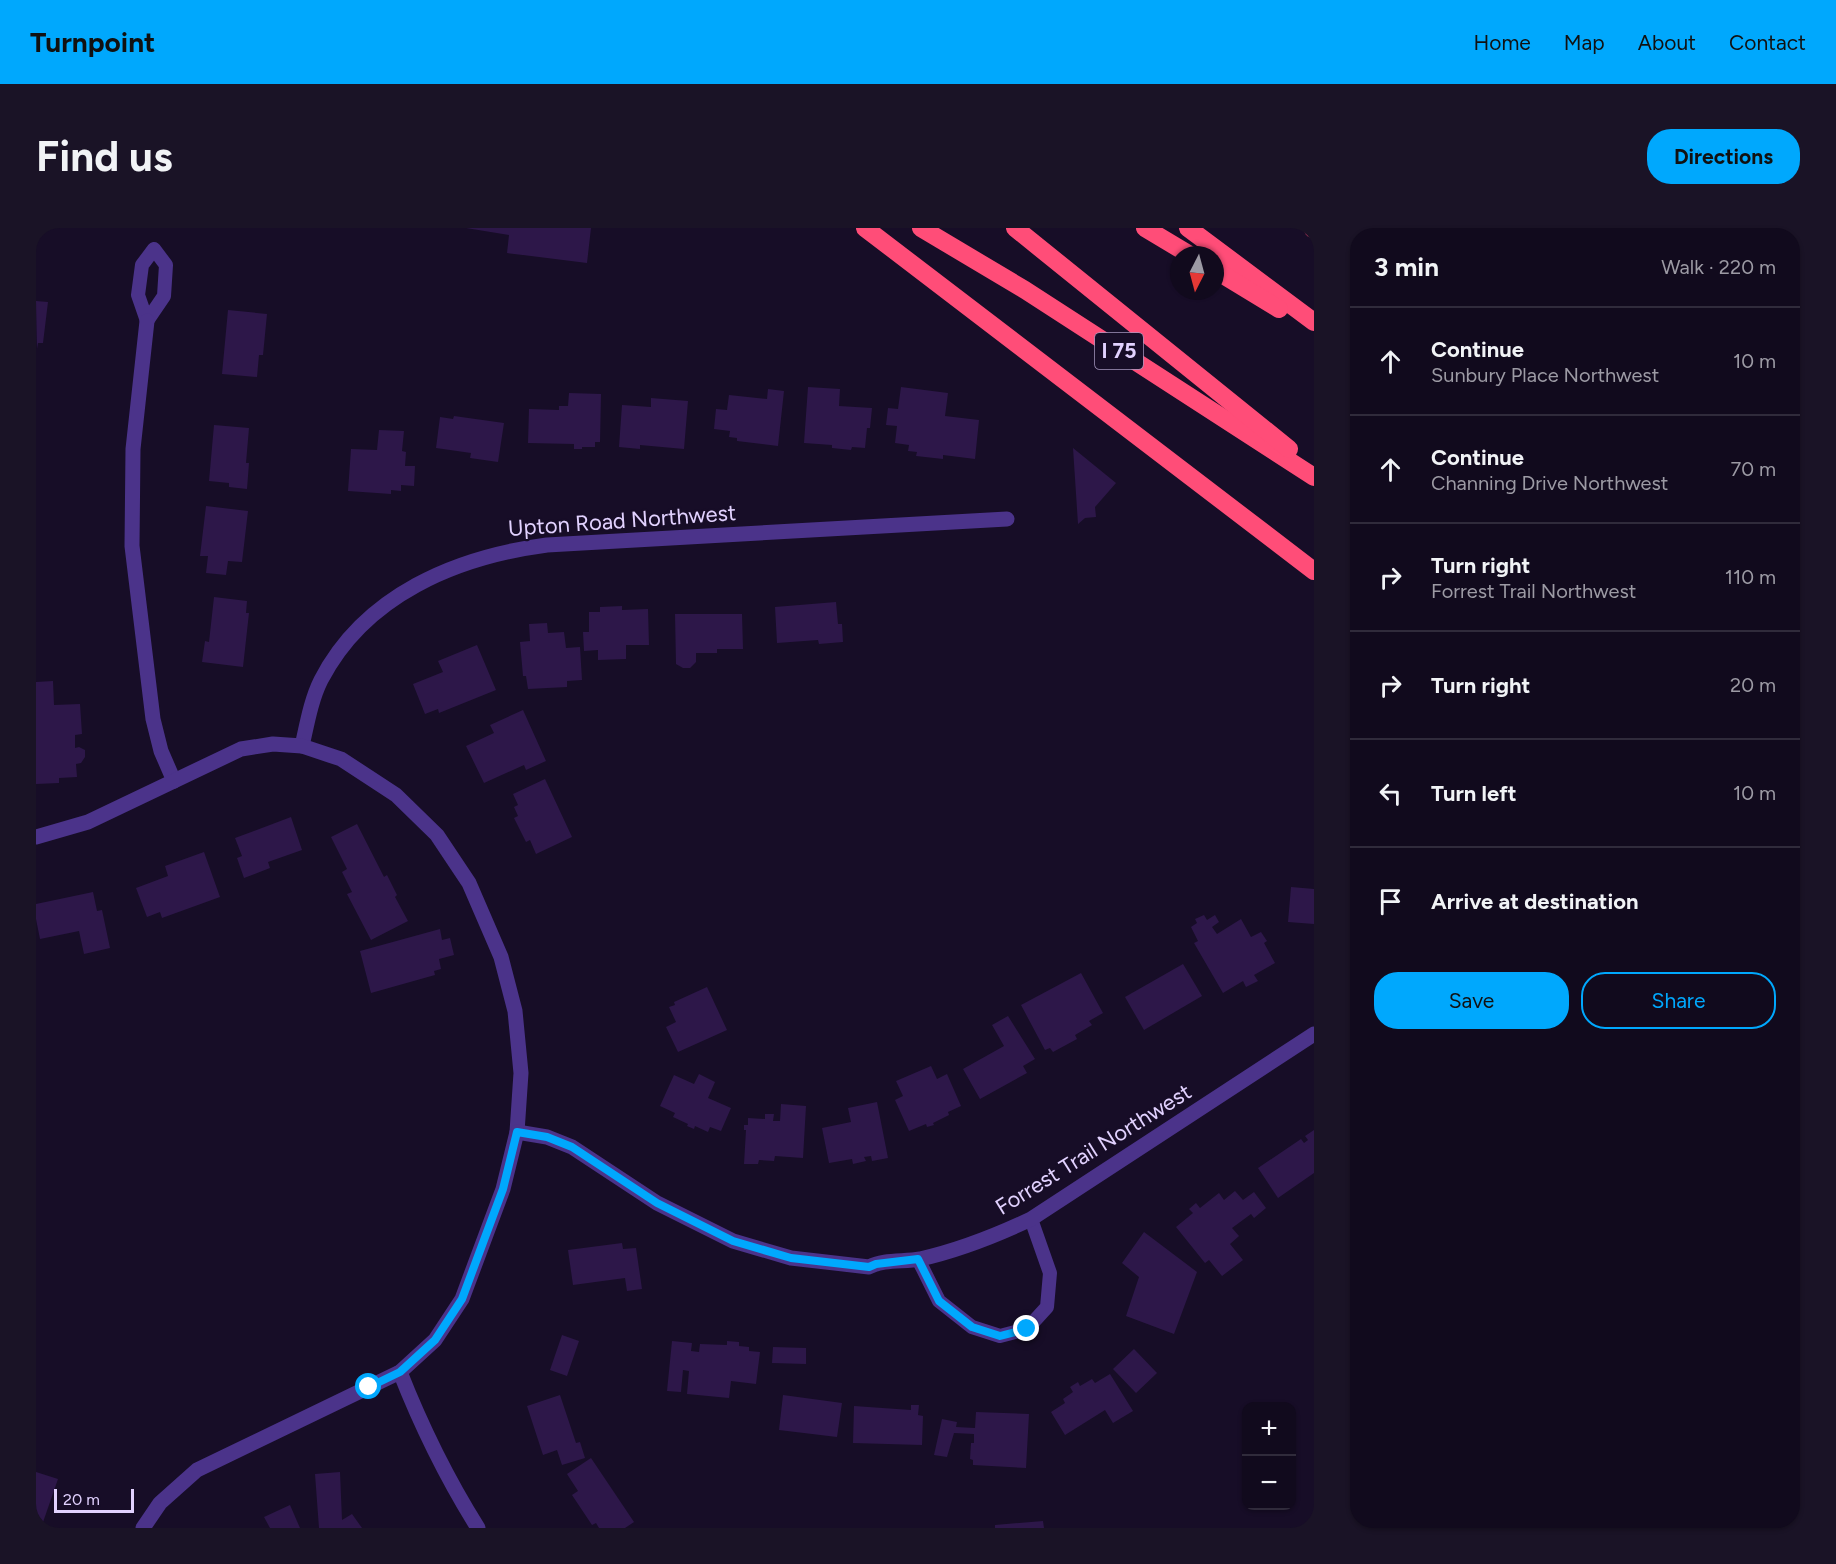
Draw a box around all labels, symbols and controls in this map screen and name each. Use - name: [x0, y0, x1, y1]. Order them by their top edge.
- text: Turnpoint: [30, 25, 155, 59]
- text: Home: [1474, 30, 1531, 55]
- text: Map: [1564, 30, 1605, 55]
- text: About: [1638, 30, 1696, 55]
- text: Contact: [1729, 30, 1806, 55]
- button: Directions: [1647, 129, 1800, 184]
- text: Find us: [36, 131, 173, 182]
- north arrow: [1170, 246, 1224, 300]
- text: 3 min: [1374, 251, 1439, 283]
- text: Walk · 220 m: [1661, 255, 1776, 279]
- road number: I 75: [1095, 333, 1143, 369]
- text: Continue: [1431, 336, 1524, 363]
- icon: ahead: [1374, 345, 1407, 378]
- text: 10 m: [1733, 349, 1776, 373]
- text: Sunbury Place Northwest: [1431, 363, 1659, 387]
- text: Continue: [1431, 444, 1524, 471]
- icon: ahead: [1374, 453, 1407, 486]
- text: 70 m: [1730, 457, 1776, 481]
- text: Channing Drive Northwest: [1431, 471, 1668, 495]
- street label: Upton Road Northwest: [507, 499, 737, 542]
- text: Turn right: [1431, 552, 1530, 579]
- icon: right: [1374, 561, 1407, 594]
- text: 110 m: [1725, 565, 1776, 589]
- text: Forrest Trail Northwest: [1431, 579, 1636, 603]
- icon: right: [1374, 669, 1407, 702]
- text: Turn right: [1431, 672, 1530, 699]
- text: 20 m: [1730, 673, 1776, 697]
- icon: left: [1374, 777, 1407, 810]
- text: Turn left: [1431, 780, 1517, 807]
- text: 10 m: [1733, 781, 1776, 805]
- icon: arrive: [1374, 885, 1407, 918]
- text: Arrive at destination: [1431, 888, 1639, 915]
- button: Save: [1374, 972, 1569, 1029]
- button: Share: [1581, 972, 1776, 1029]
- street label: Forrest Trail Northwest: [990, 1078, 1196, 1221]
- route end: [1013, 1315, 1039, 1341]
- route start: [355, 1373, 381, 1399]
- map controls: [1242, 1402, 1296, 1510]
- button: +: [1242, 1402, 1296, 1456]
- button: −: [1242, 1456, 1296, 1510]
- scale bar: [54, 1486, 134, 1514]
- text: 20 m: [63, 1490, 100, 1509]

